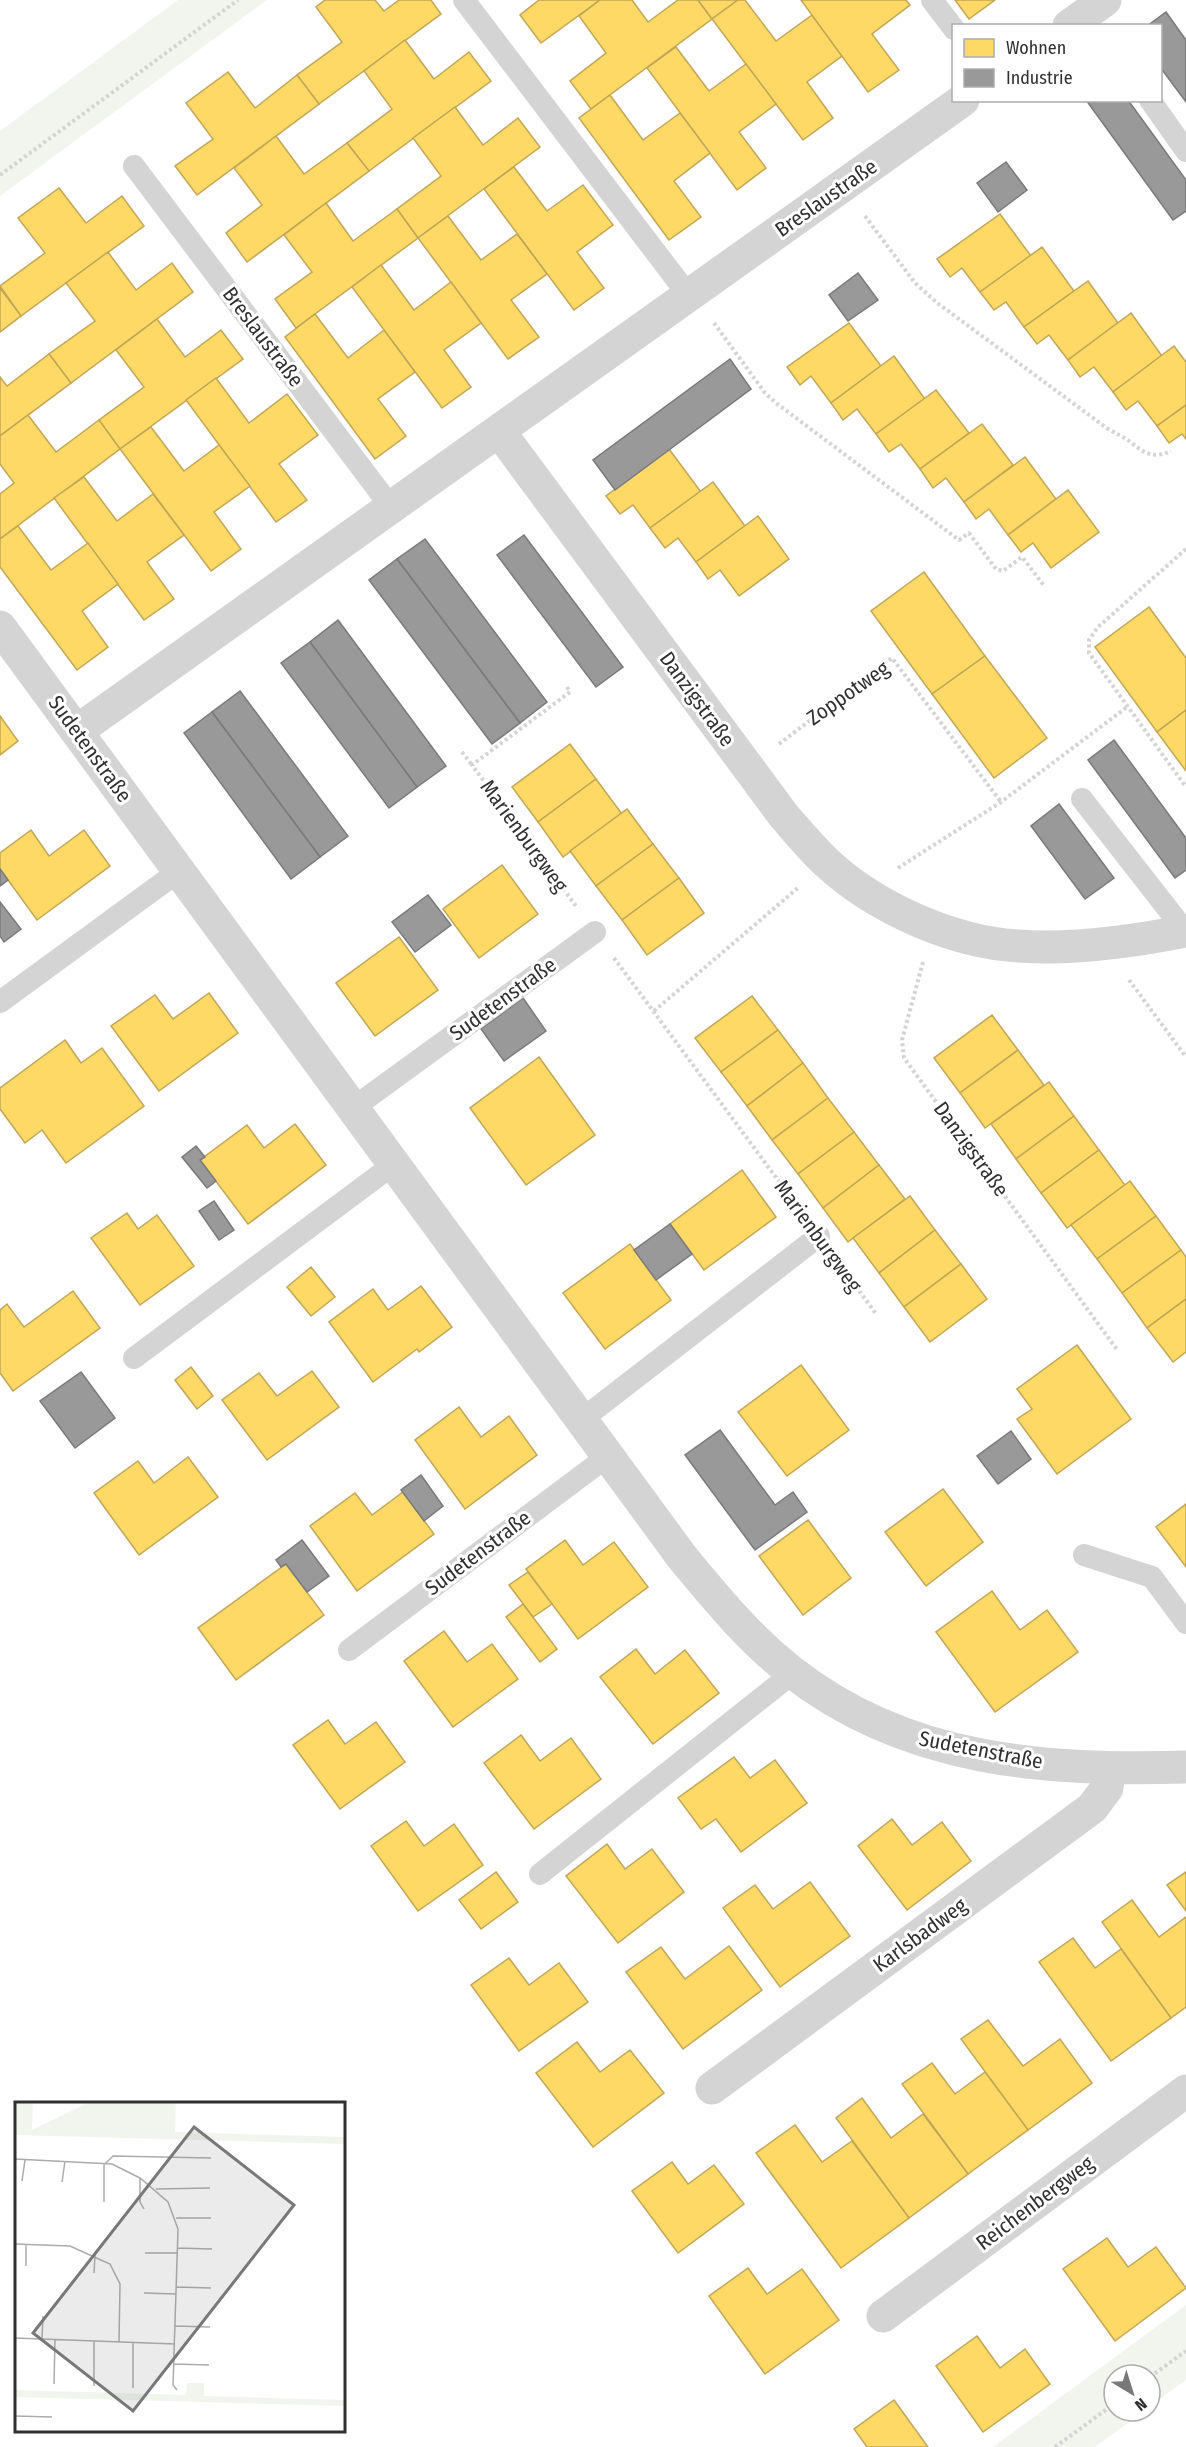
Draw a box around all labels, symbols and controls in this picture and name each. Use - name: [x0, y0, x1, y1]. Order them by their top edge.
- legend: [952, 24, 1162, 102]
- text: Wohnen: [1006, 37, 1066, 59]
- text: Industrie: [1006, 67, 1073, 89]
- street label: Breslaustraße: [770, 153, 882, 243]
- street label: Breslaustraße: [217, 282, 309, 392]
- street label: Danzigstraße: [654, 646, 740, 752]
- street label: Zoppotweg: [802, 655, 894, 731]
- street label: Sudetenstraße: [43, 691, 137, 807]
- street label: Marienburgweg: [475, 775, 573, 897]
- street label: Sudetenstraße: [445, 952, 561, 1046]
- street label: Danzigstraße: [928, 1096, 1014, 1202]
- street label: Marienburgweg: [769, 1175, 867, 1297]
- street label: Sudetenstraße: [420, 1505, 536, 1601]
- street label: Sudetenstraße: [917, 1725, 1045, 1775]
- street label: Karlsbadweg: [868, 1892, 972, 1978]
- inset map: [15, 2102, 345, 2432]
- street label: Reichenbergweg: [971, 2150, 1099, 2256]
- north arrow: [1102, 2363, 1162, 2423]
- text: N: [1131, 2394, 1151, 2415]

